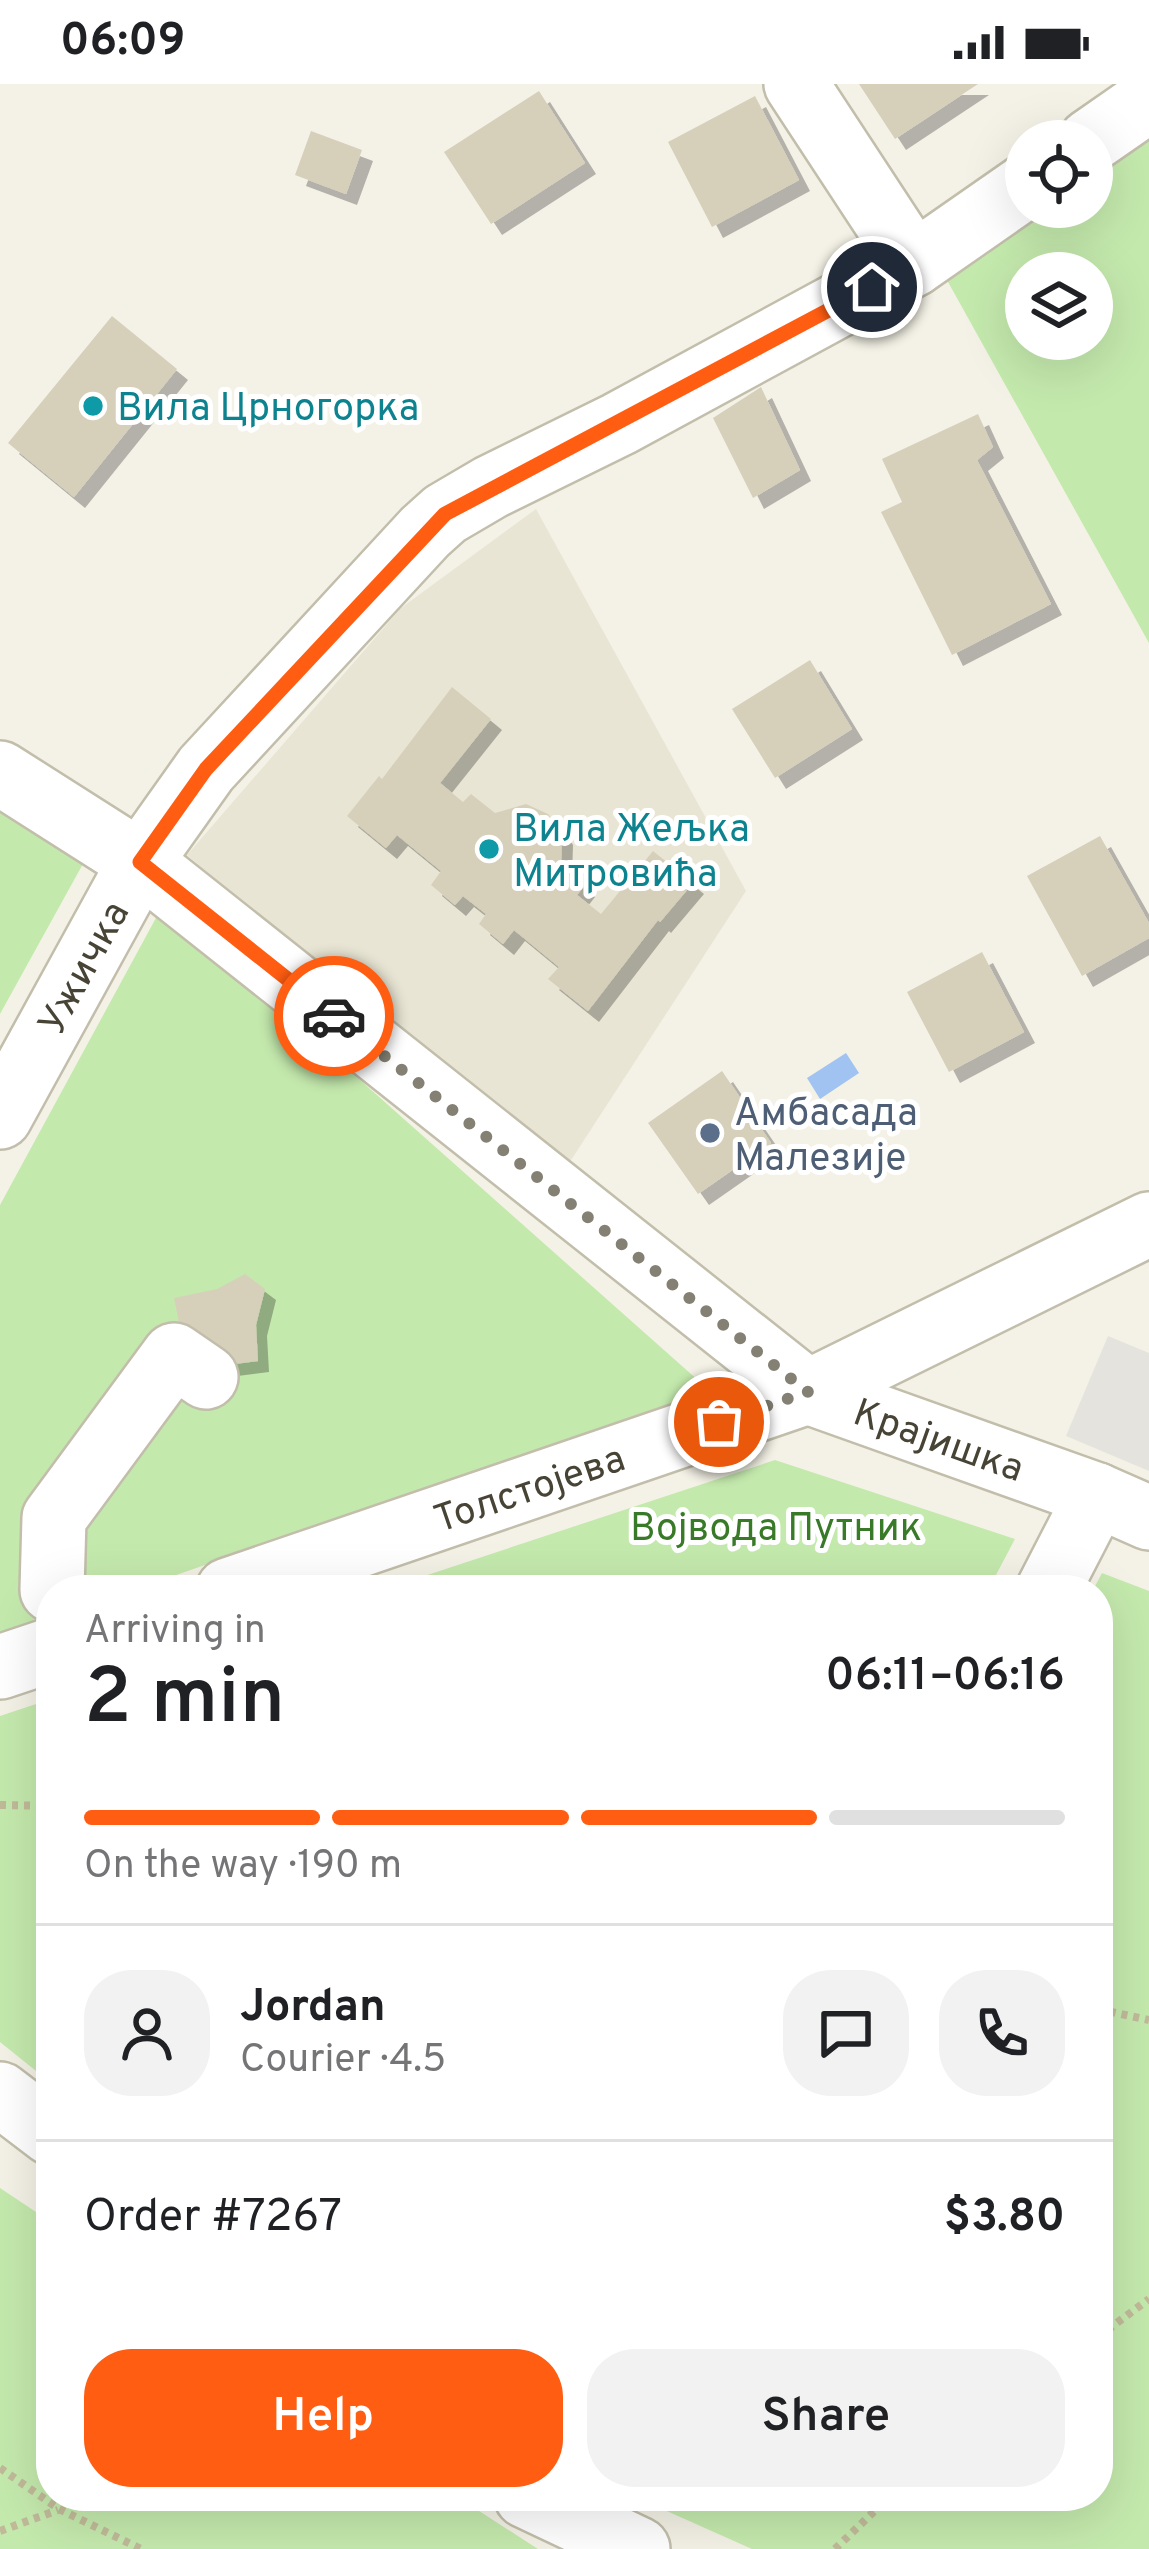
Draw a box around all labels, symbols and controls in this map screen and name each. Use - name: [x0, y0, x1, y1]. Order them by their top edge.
- text: 06:09: [60, 14, 185, 71]
- map controls: [1005, 120, 1113, 360]
- button: locate: [1005, 120, 1113, 228]
- pin: [821, 236, 923, 338]
- button: layers: [1005, 252, 1113, 360]
- icon: home: [839, 254, 905, 320]
- place label: Вила Црногорка: [117, 386, 419, 435]
- marker: Вила Црногорка: [80, 393, 106, 419]
- place label: Вила Жељка Митровића: [513, 807, 750, 901]
- marker: Вила Жељка Митровића: [476, 836, 502, 862]
- street label: Ужичка: [30, 894, 143, 1045]
- courier: [274, 956, 394, 1076]
- icon: car: [301, 983, 367, 1049]
- place label: Амбасада Малезије: [734, 1091, 918, 1185]
- marker: Амбасада Малезије: [697, 1120, 723, 1146]
- pin: [668, 1371, 770, 1473]
- icon: bag: [686, 1389, 752, 1455]
- street label: Крајишка: [846, 1390, 1030, 1496]
- street label: Толстојева: [429, 1436, 632, 1547]
- park label: Војвода Путник: [630, 1506, 922, 1555]
- text: Arriving in: [84, 1608, 266, 1657]
- text: 06:11–06:16: [825, 1649, 1065, 1706]
- text: 2 min: [84, 1652, 285, 1751]
- text: On the way · 190 m: [84, 1843, 402, 1892]
- button: person: [84, 1970, 210, 2096]
- button: chat: [783, 1970, 909, 2096]
- button: phone: [939, 1970, 1065, 2096]
- text: Jordan: [240, 1980, 386, 2037]
- text: Courier · 4.5: [240, 2037, 446, 2086]
- text: Order #7267: [84, 2190, 342, 2247]
- text: $3.80: [944, 2190, 1065, 2247]
- button: Help: [84, 2349, 563, 2487]
- button: Share: [587, 2349, 1065, 2487]

